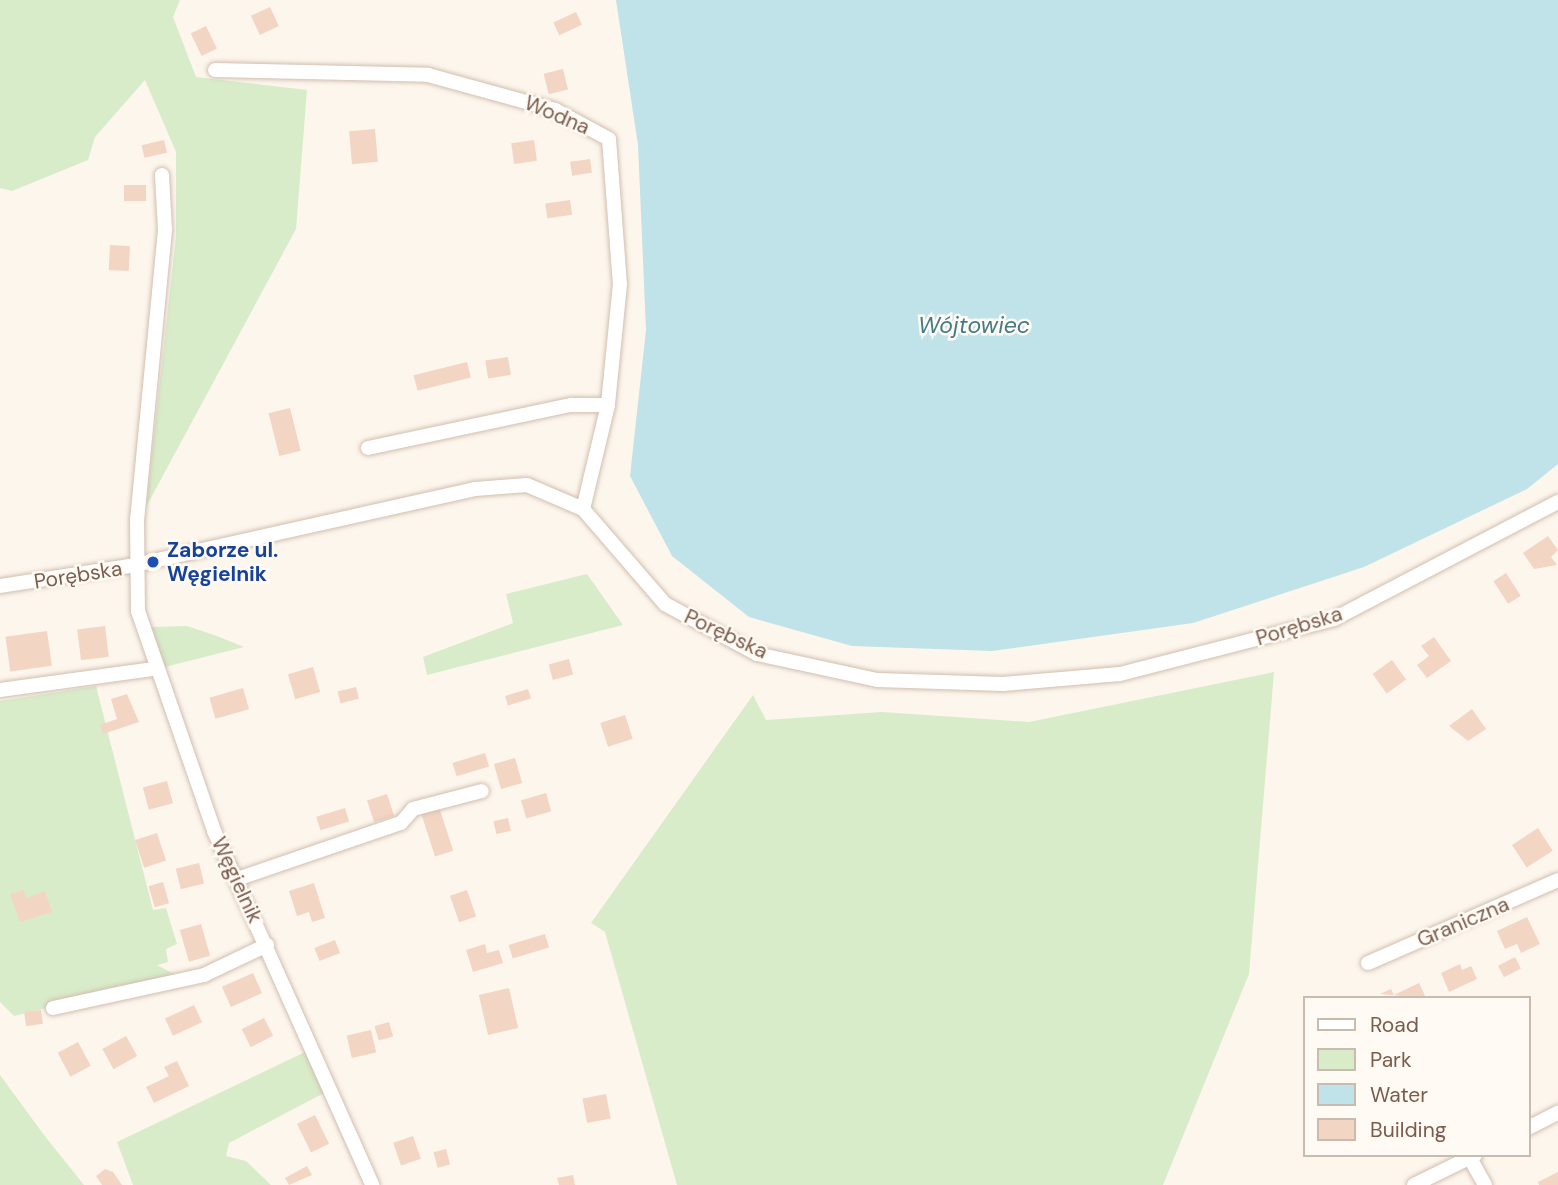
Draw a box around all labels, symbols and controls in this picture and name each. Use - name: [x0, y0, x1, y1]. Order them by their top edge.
- street label: Wodna: [521, 90, 593, 140]
- water label: Wójtowiec: [918, 311, 1030, 339]
- place label: Zaborze ul. Węgielnik: [167, 537, 278, 587]
- marker: Zaborze ul. Węgielnik: [145, 554, 161, 570]
- street label: Porębska: [32, 556, 124, 594]
- street label: Porębska: [1253, 601, 1345, 651]
- street label: Porębska: [680, 604, 772, 664]
- street label: Węgielnik: [206, 833, 268, 927]
- street label: Graniczna: [1413, 891, 1513, 953]
- legend: [1302, 996, 1530, 1157]
- text: Road: [1370, 1011, 1419, 1039]
- text: Park: [1370, 1046, 1411, 1074]
- text: Water: [1370, 1081, 1428, 1109]
- text: Building: [1370, 1116, 1446, 1144]

